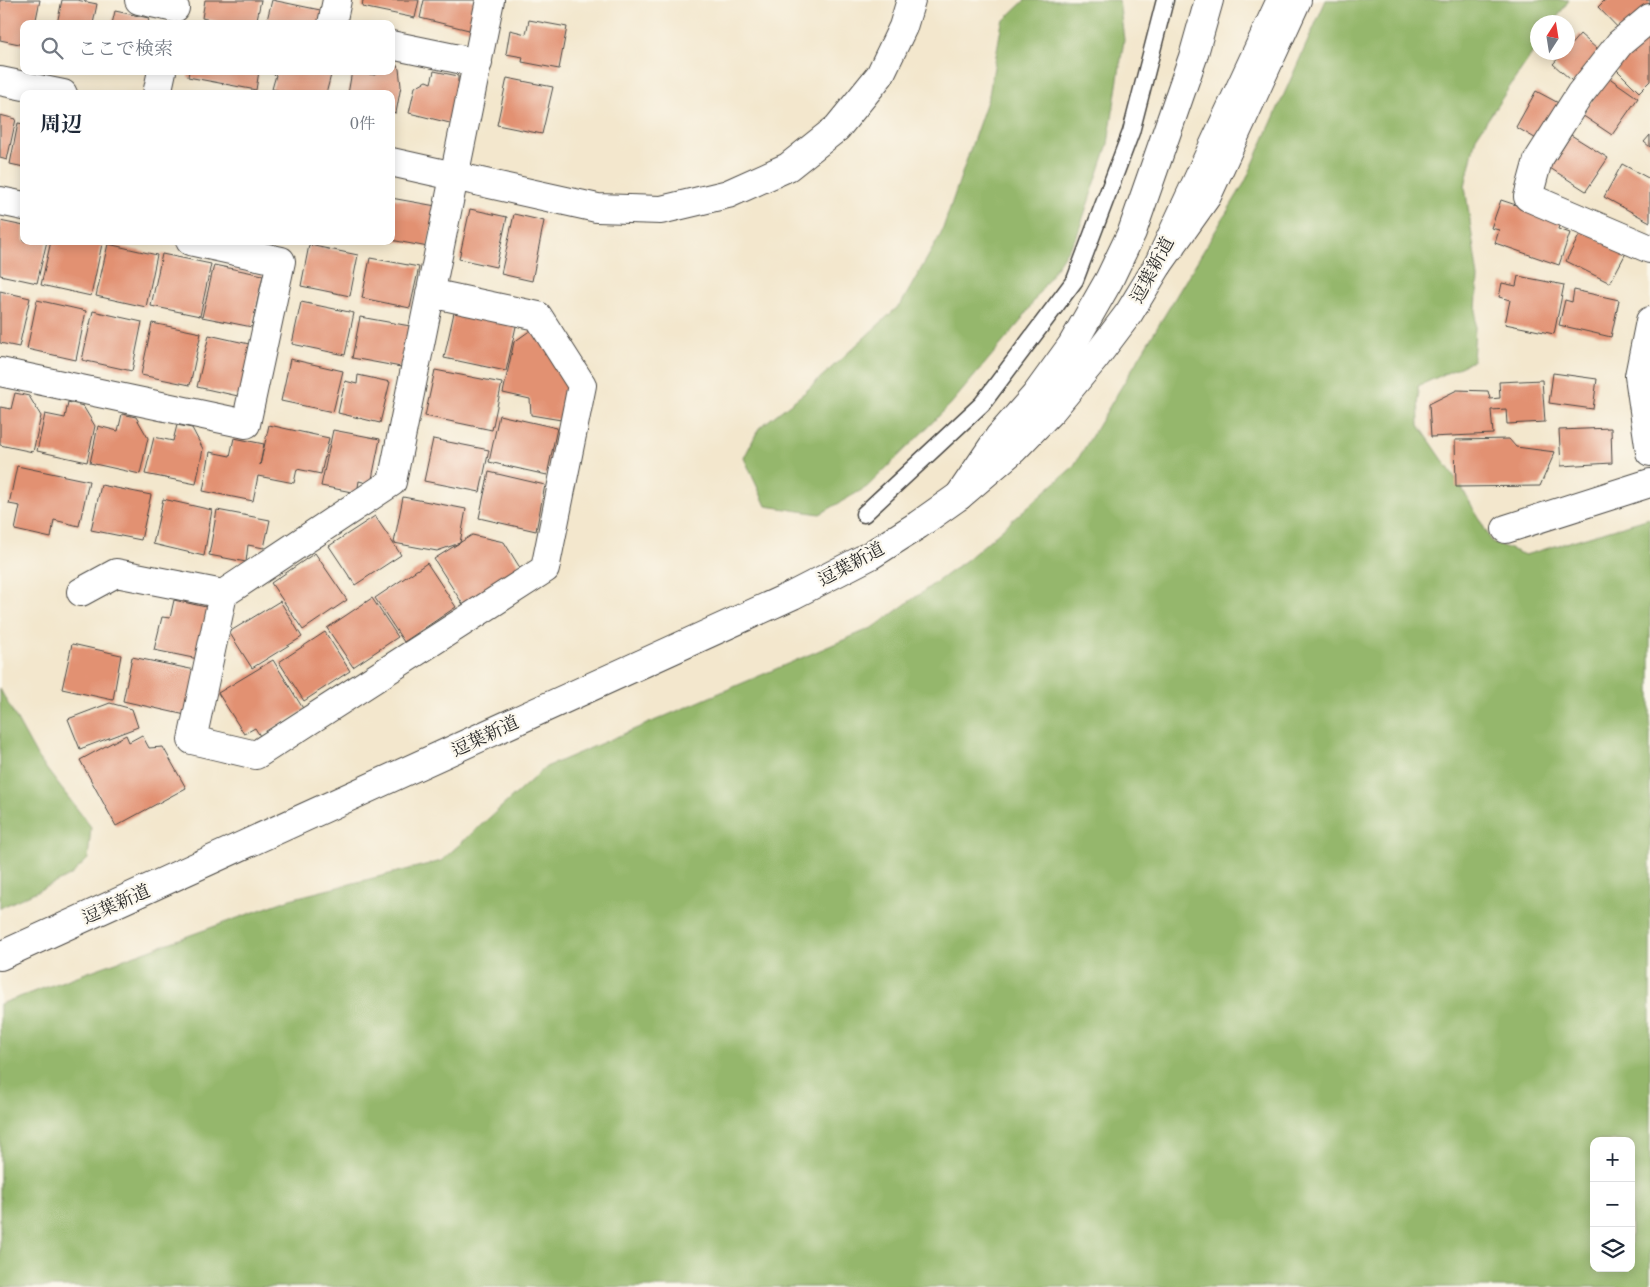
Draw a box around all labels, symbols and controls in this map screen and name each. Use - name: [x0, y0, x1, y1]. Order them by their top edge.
- north arrow: [1530, 15, 1575, 60]
- search box: [20, 20, 395, 75]
- icon: search: [38, 34, 66, 62]
- text: ここで検索: [78, 41, 173, 60]
- text: 周辺: [40, 115, 82, 136]
- text: 0件: [350, 117, 375, 133]
- street label: 逗葉新道: [1126, 234, 1178, 306]
- street label: 逗葉新道: [815, 538, 887, 590]
- street label: 逗葉新道: [448, 712, 522, 760]
- street label: 逗葉新道: [79, 880, 153, 928]
- map controls: [1590, 1137, 1635, 1272]
- button: +: [1590, 1137, 1635, 1182]
- button: −: [1590, 1182, 1635, 1227]
- button: layers: [1590, 1227, 1635, 1272]

